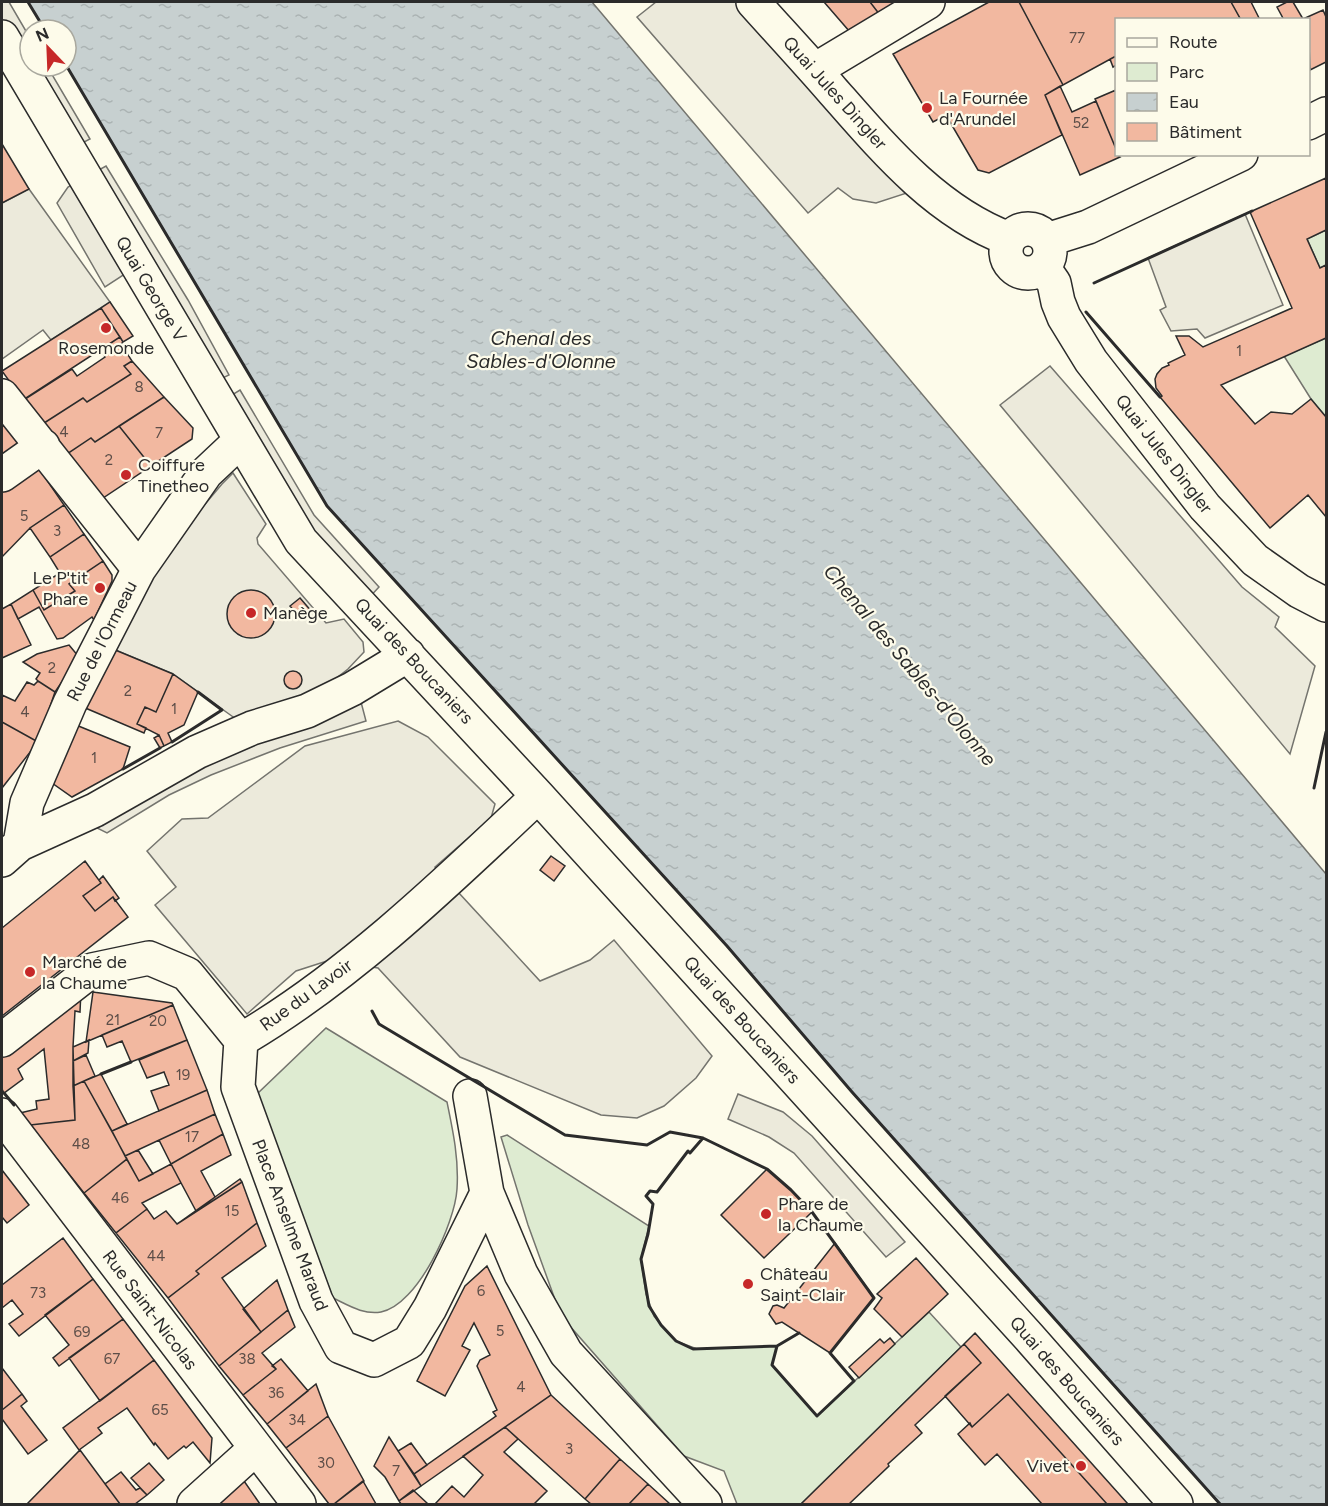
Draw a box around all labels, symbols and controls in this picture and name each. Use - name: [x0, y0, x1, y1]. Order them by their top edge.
- north arrow: [18, 18, 78, 78]
- legend: [1115, 18, 1310, 156]
- text: N: [33, 23, 52, 46]
- house number: 77: [1069, 29, 1085, 47]
- text: Route: [1169, 31, 1218, 53]
- street label: Quai Jules Dingler: [778, 32, 892, 154]
- text: Parc: [1169, 61, 1205, 83]
- place label: La Fournée d'Arundel: [939, 87, 1028, 130]
- text: Eau: [1169, 91, 1199, 113]
- marker: La Fournée d'Arundel: [920, 101, 934, 115]
- house number: 52: [1072, 114, 1090, 132]
- text: Bâtiment: [1169, 121, 1242, 143]
- street label: Quai George V: [111, 232, 191, 346]
- marker: Rosemonde: [99, 321, 113, 335]
- water label: Chenal des Sables-d'Olonne: [466, 326, 616, 373]
- place label: Rosemonde: [58, 337, 154, 359]
- house number: 1: [1236, 342, 1242, 360]
- house number: 8: [134, 378, 144, 396]
- street label: Quai Jules Dingler: [1111, 390, 1217, 518]
- house number: 4: [59, 423, 69, 441]
- house number: 7: [155, 424, 163, 442]
- house number: 2: [105, 451, 113, 469]
- place label: Coiffure Tinetheo: [138, 454, 209, 497]
- marker: Coiffure Tinetheo: [119, 468, 133, 482]
- house number: 5: [20, 507, 28, 525]
- house number: 3: [53, 522, 61, 540]
- water label: Chenal des Sables-d'Olonne: [819, 559, 1001, 771]
- place label: Le P'tit Phare: [33, 567, 88, 610]
- street label: Rue de l'Ormeau: [62, 577, 142, 705]
- marker: Le P'tit Phare: [93, 581, 107, 595]
- street label: Quai des Boucaniers: [350, 594, 478, 728]
- place label: Manège: [263, 602, 328, 624]
- marker: Manège: [244, 606, 258, 620]
- house number: 2: [48, 659, 56, 677]
- house number: 2: [124, 682, 132, 700]
- house number: 1: [171, 700, 177, 718]
- house number: 4: [20, 703, 30, 721]
- house number: 1: [91, 749, 97, 767]
- place label: Marché de la Chaume: [42, 951, 127, 994]
- street label: Quai des Boucaniers: [679, 952, 805, 1088]
- street label: Rue du Lavoir: [255, 954, 357, 1036]
- marker: Marché de la Chaume: [23, 965, 37, 979]
- house number: 21: [106, 1011, 120, 1029]
- house number: 20: [149, 1012, 167, 1030]
- house number: 19: [176, 1066, 190, 1084]
- house number: 17: [185, 1128, 199, 1146]
- house number: 48: [72, 1135, 90, 1153]
- street label: Place Anselme Maraud: [247, 1136, 333, 1314]
- house number: 46: [111, 1189, 129, 1207]
- place label: Phare de la Chaume: [778, 1193, 863, 1236]
- house number: 15: [225, 1202, 239, 1220]
- marker: Phare de la Chaume: [759, 1207, 773, 1221]
- street label: Rue Saint-Nicolas: [98, 1246, 202, 1374]
- house number: 44: [147, 1247, 165, 1265]
- place label: Château Saint-Clair: [760, 1263, 845, 1306]
- marker: Château Saint-Clair: [741, 1277, 755, 1291]
- house number: 6: [477, 1282, 486, 1300]
- house number: 73: [30, 1284, 46, 1302]
- street label: Quai des Boucaniers: [1005, 1312, 1129, 1450]
- house number: 5: [496, 1322, 504, 1340]
- house number: 69: [74, 1323, 90, 1341]
- house number: 67: [104, 1350, 120, 1368]
- house number: 38: [238, 1350, 256, 1368]
- house number: 4: [516, 1378, 526, 1396]
- house number: 36: [268, 1384, 285, 1402]
- house number: 65: [151, 1401, 169, 1419]
- house number: 34: [288, 1411, 306, 1429]
- house number: 3: [565, 1440, 573, 1458]
- house number: 30: [317, 1454, 335, 1472]
- place label: Vivet: [1027, 1455, 1069, 1477]
- marker: Vivet: [1074, 1459, 1088, 1473]
- house number: 7: [392, 1462, 400, 1480]

